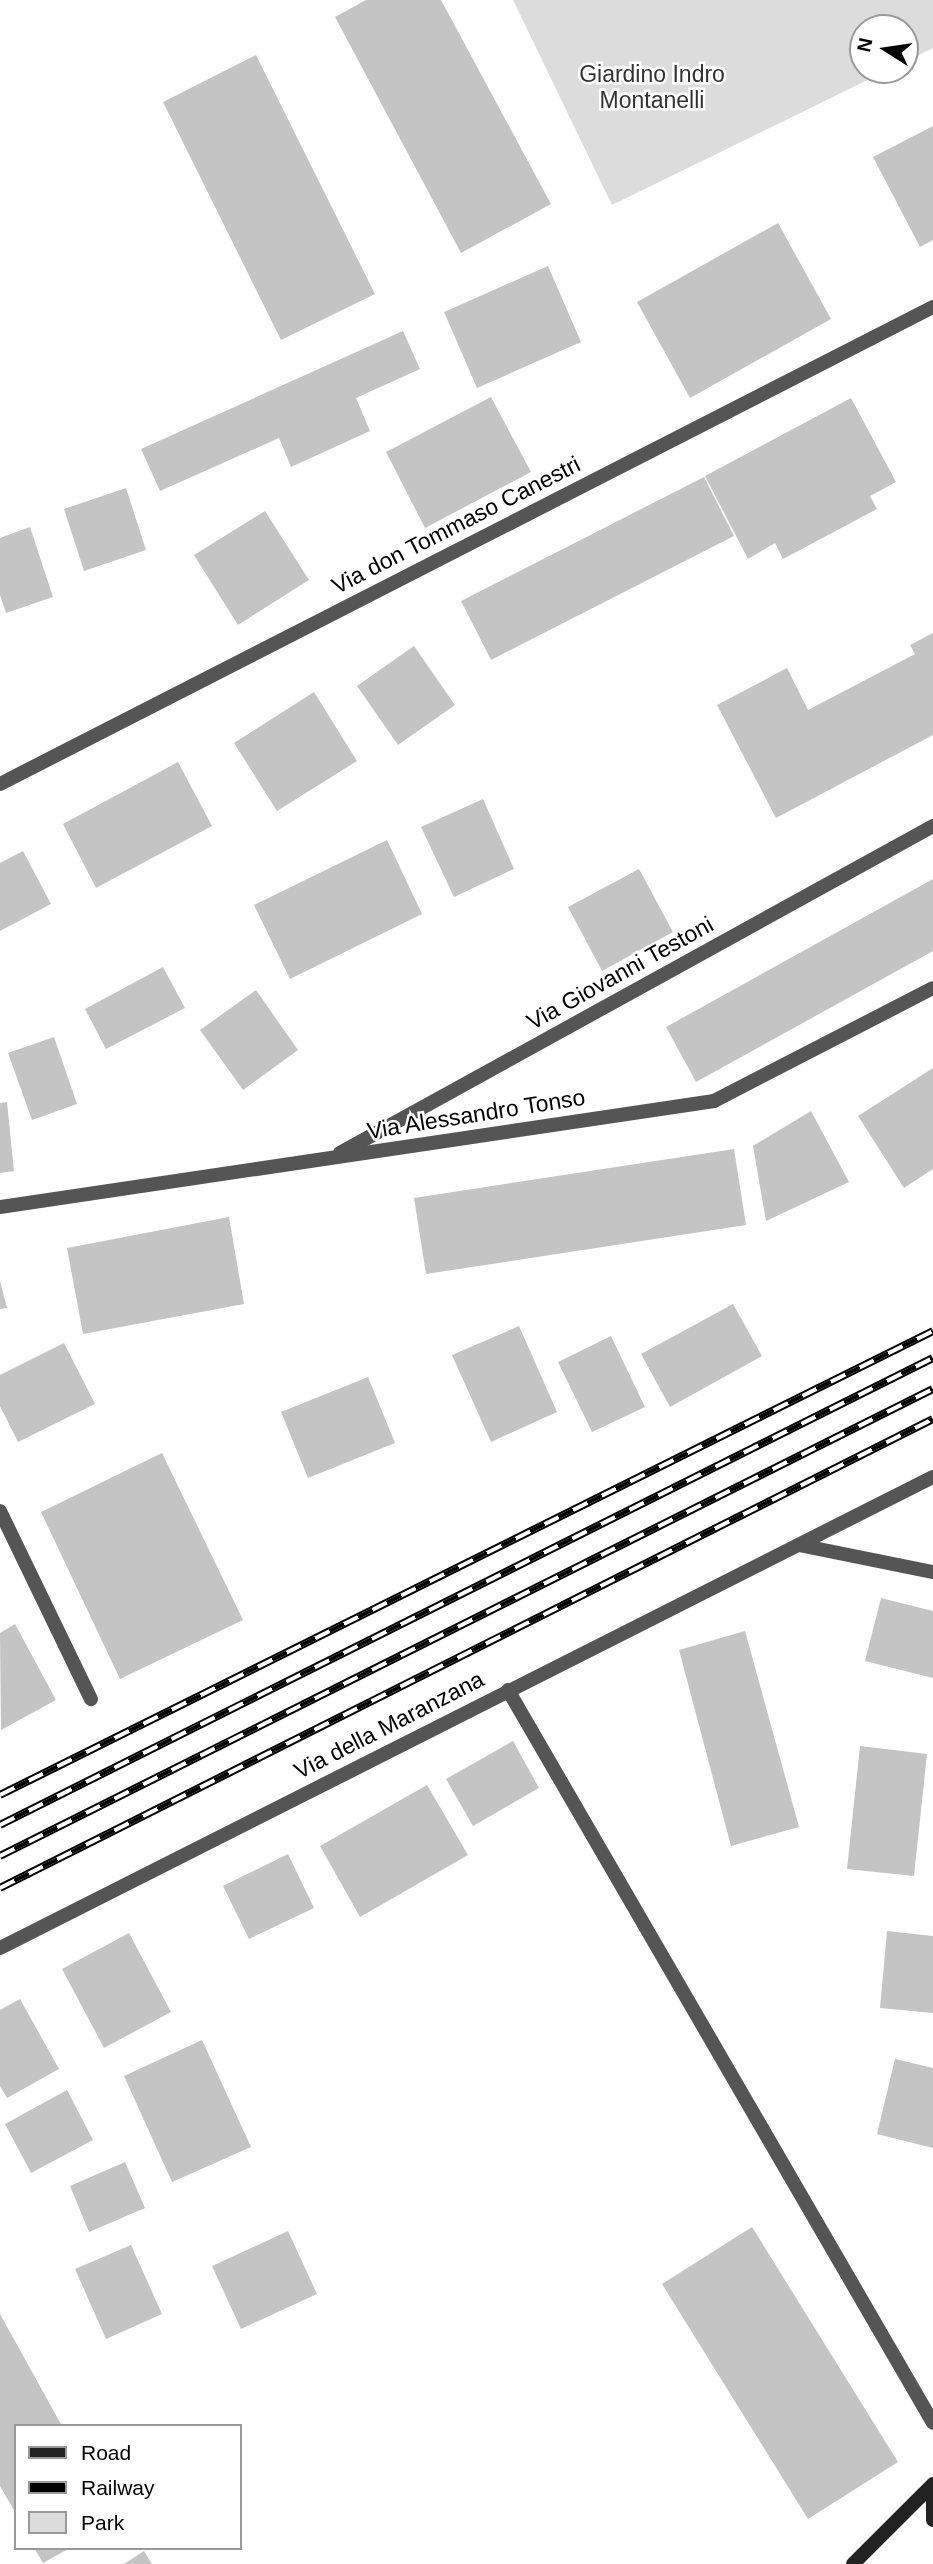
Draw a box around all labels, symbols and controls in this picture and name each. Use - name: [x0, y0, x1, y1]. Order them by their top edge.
- north arrow: [849, 14, 919, 84]
- text: N: [853, 36, 877, 54]
- park label: Giardino Indro Montanelli: [579, 60, 725, 114]
- street label: Via don Tommaso Canestri: [327, 450, 585, 600]
- street label: Via Giovanni Testoni: [522, 910, 718, 1036]
- street label: Via Alessandro Tonso: [364, 1083, 588, 1145]
- street label: Via della Maranzana: [290, 1665, 488, 1785]
- legend: [14, 2424, 242, 2550]
- text: Road: [81, 2441, 131, 2464]
- text: Railway: [81, 2476, 155, 2499]
- text: Park: [81, 2511, 124, 2534]

